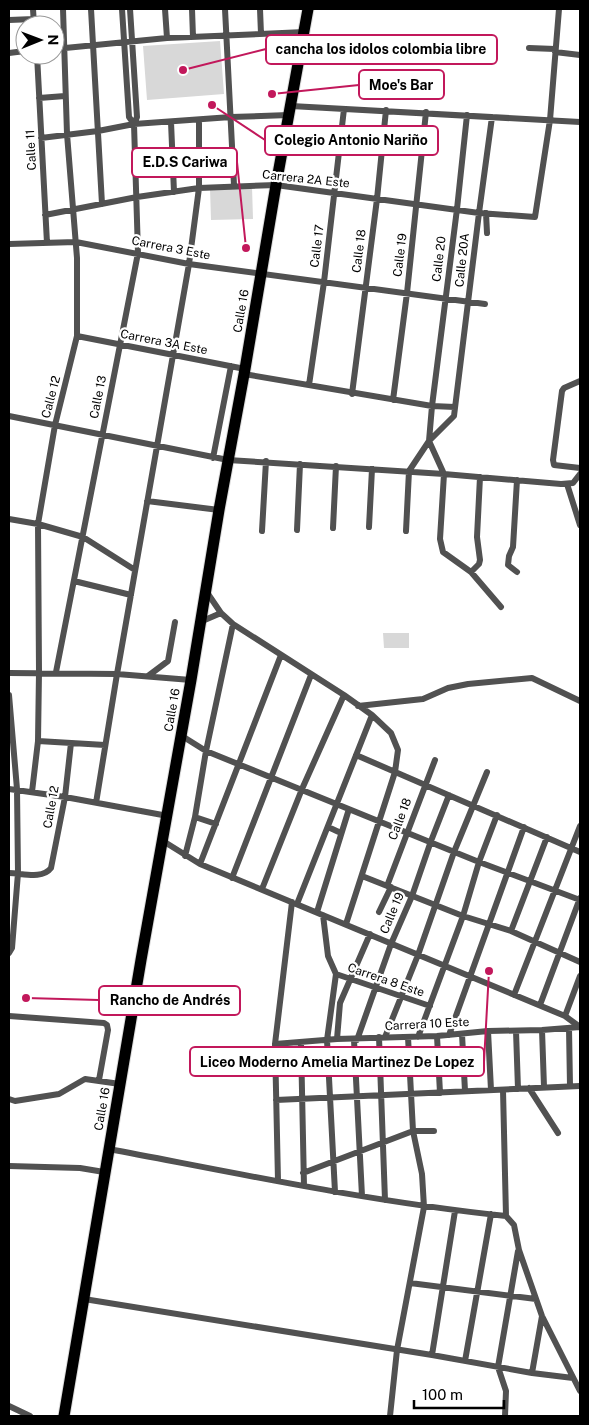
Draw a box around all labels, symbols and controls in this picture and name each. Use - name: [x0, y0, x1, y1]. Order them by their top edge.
- north arrow: [15, 15, 65, 65]
- text: N: [45, 34, 61, 45]
- callout: cancha los idolos colombia libre: [266, 35, 497, 64]
- text: cancha los idolos colombia libre: [276, 41, 486, 57]
- callout: Moe's Bar: [359, 70, 444, 99]
- text: Moe's Bar: [369, 77, 433, 93]
- callout: Colegio Antonio Nariño: [265, 126, 438, 155]
- street label: Calle 11: [23, 129, 39, 171]
- text: Colegio Antonio Nariño: [274, 132, 428, 148]
- callout: E.D.S Cariwa: [132, 148, 237, 177]
- text: E.D.S Cariwa: [142, 154, 228, 170]
- street label: Carrera 2A Este: [261, 167, 351, 191]
- street label: Calle 17: [307, 224, 327, 268]
- street label: Calle 18: [349, 228, 369, 274]
- street label: Calle 19: [390, 232, 410, 278]
- street label: Calle 20A: [452, 232, 472, 288]
- street label: Carrera 3 Este: [130, 233, 212, 263]
- street label: Calle 20: [429, 235, 449, 283]
- street label: Calle 16: [230, 288, 252, 334]
- street label: Carrera 3A Este: [119, 327, 209, 357]
- street label: Calle 12: [39, 374, 63, 420]
- street label: Calle 13: [87, 374, 109, 420]
- street label: Calle 16: [161, 687, 183, 733]
- street label: Calle 12: [40, 784, 62, 830]
- street label: Calle 18: [386, 796, 414, 842]
- street label: Calle 19: [377, 890, 407, 936]
- street label: Carrera 8 Este: [346, 960, 426, 1000]
- callout: Rancho de Andrés: [99, 986, 240, 1015]
- text: Rancho de Andrés: [110, 992, 230, 1008]
- street label: Carrera 10 Este: [384, 1015, 470, 1033]
- callout: Liceo Moderno Amelia Martinez De Lopez: [190, 1047, 484, 1076]
- text: Liceo Moderno Amelia Martinez De Lopez: [200, 1054, 474, 1070]
- street label: Calle 16: [91, 1086, 113, 1132]
- scale bar: [414, 1378, 504, 1410]
- text: 100 m: [422, 1386, 463, 1403]

